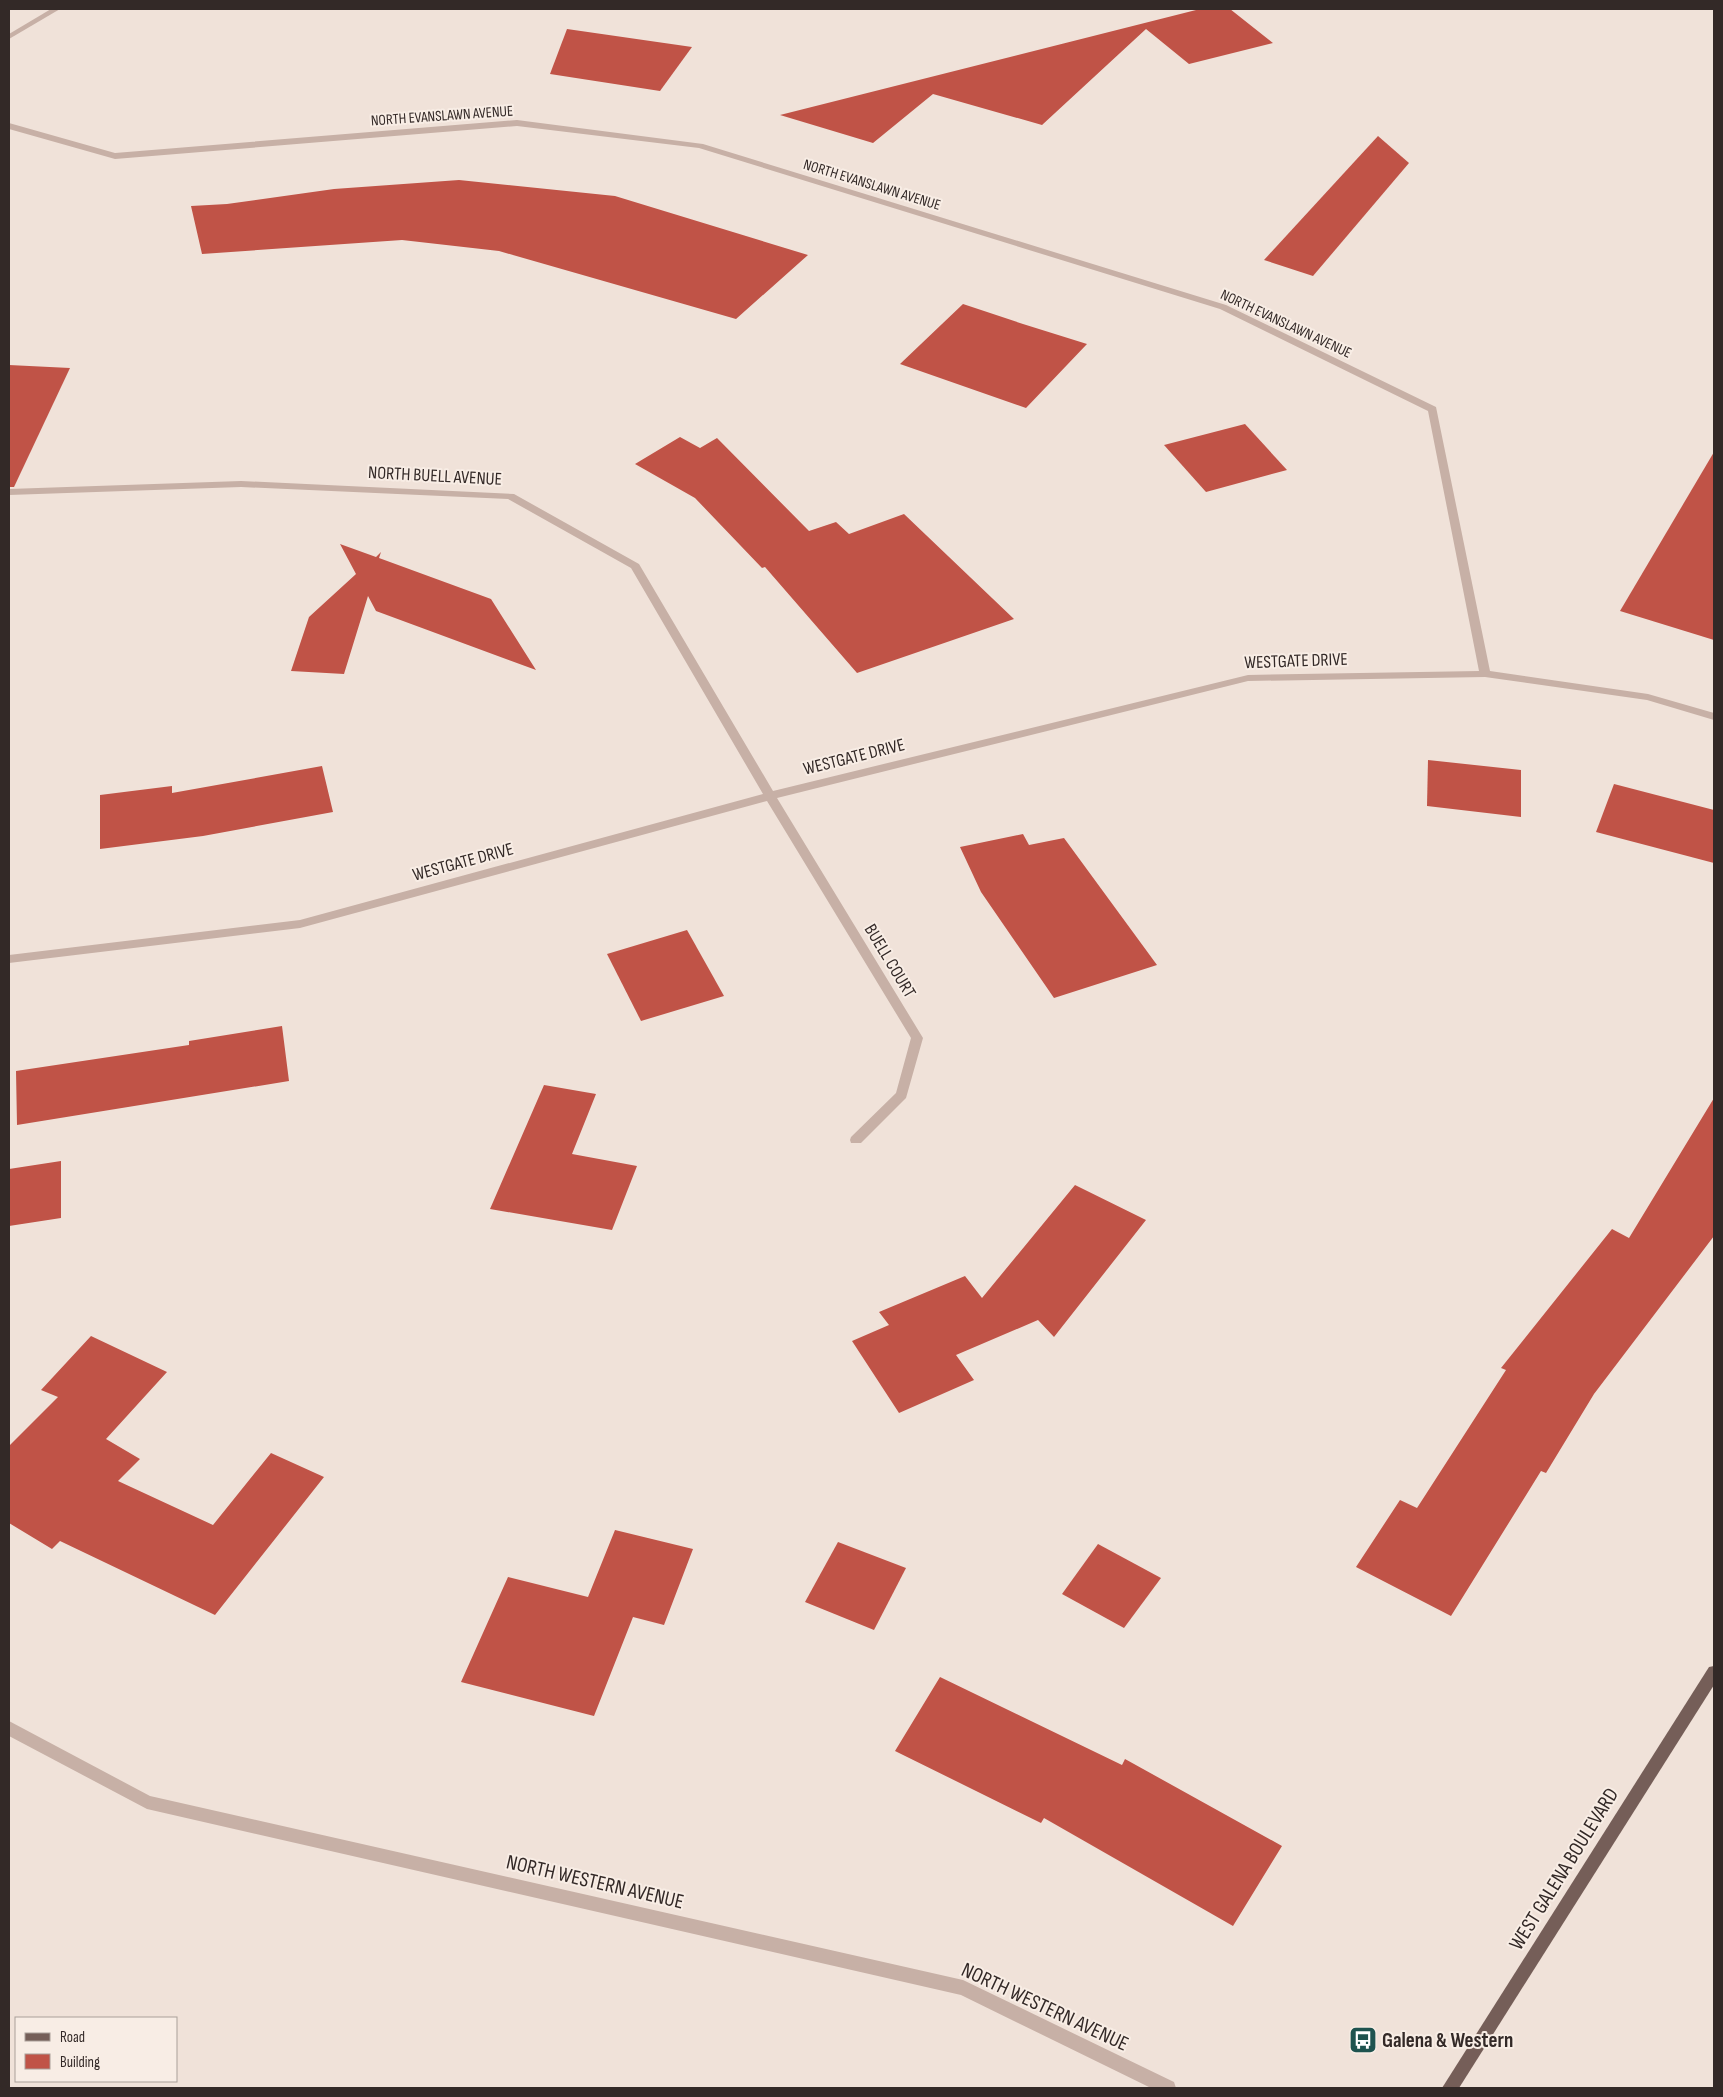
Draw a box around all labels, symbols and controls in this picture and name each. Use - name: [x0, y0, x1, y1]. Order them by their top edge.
- street label: NORTH EVANSLAWN AVENUE: [370, 102, 514, 130]
- street label: NORTH EVANSLAWN AVENUE: [801, 155, 943, 215]
- street label: NORTH EVANSLAWN AVENUE: [1217, 285, 1355, 363]
- street label: NORTH BUELL AVENUE: [367, 462, 503, 490]
- street label: WESTGATE DRIVE: [1244, 649, 1348, 673]
- street label: WESTGATE DRIVE: [801, 734, 907, 780]
- street label: WESTGATE DRIVE: [410, 838, 516, 886]
- street label: BUELL COURT: [860, 920, 920, 1002]
- street label: WEST GALENA BOULEVARD: [1504, 1783, 1624, 1955]
- street label: NORTH WESTERN AVENUE: [504, 1849, 686, 1915]
- street label: NORTH WESTERN AVENUE: [958, 1957, 1132, 2057]
- legend: [15, 2017, 178, 2082]
- bus stop icon: Galena & Western: [1348, 2025, 1378, 2055]
- text: Road: [60, 2028, 85, 2047]
- place label: Galena & Western: [1382, 2028, 1513, 2053]
- text: Building: [60, 2053, 100, 2072]

